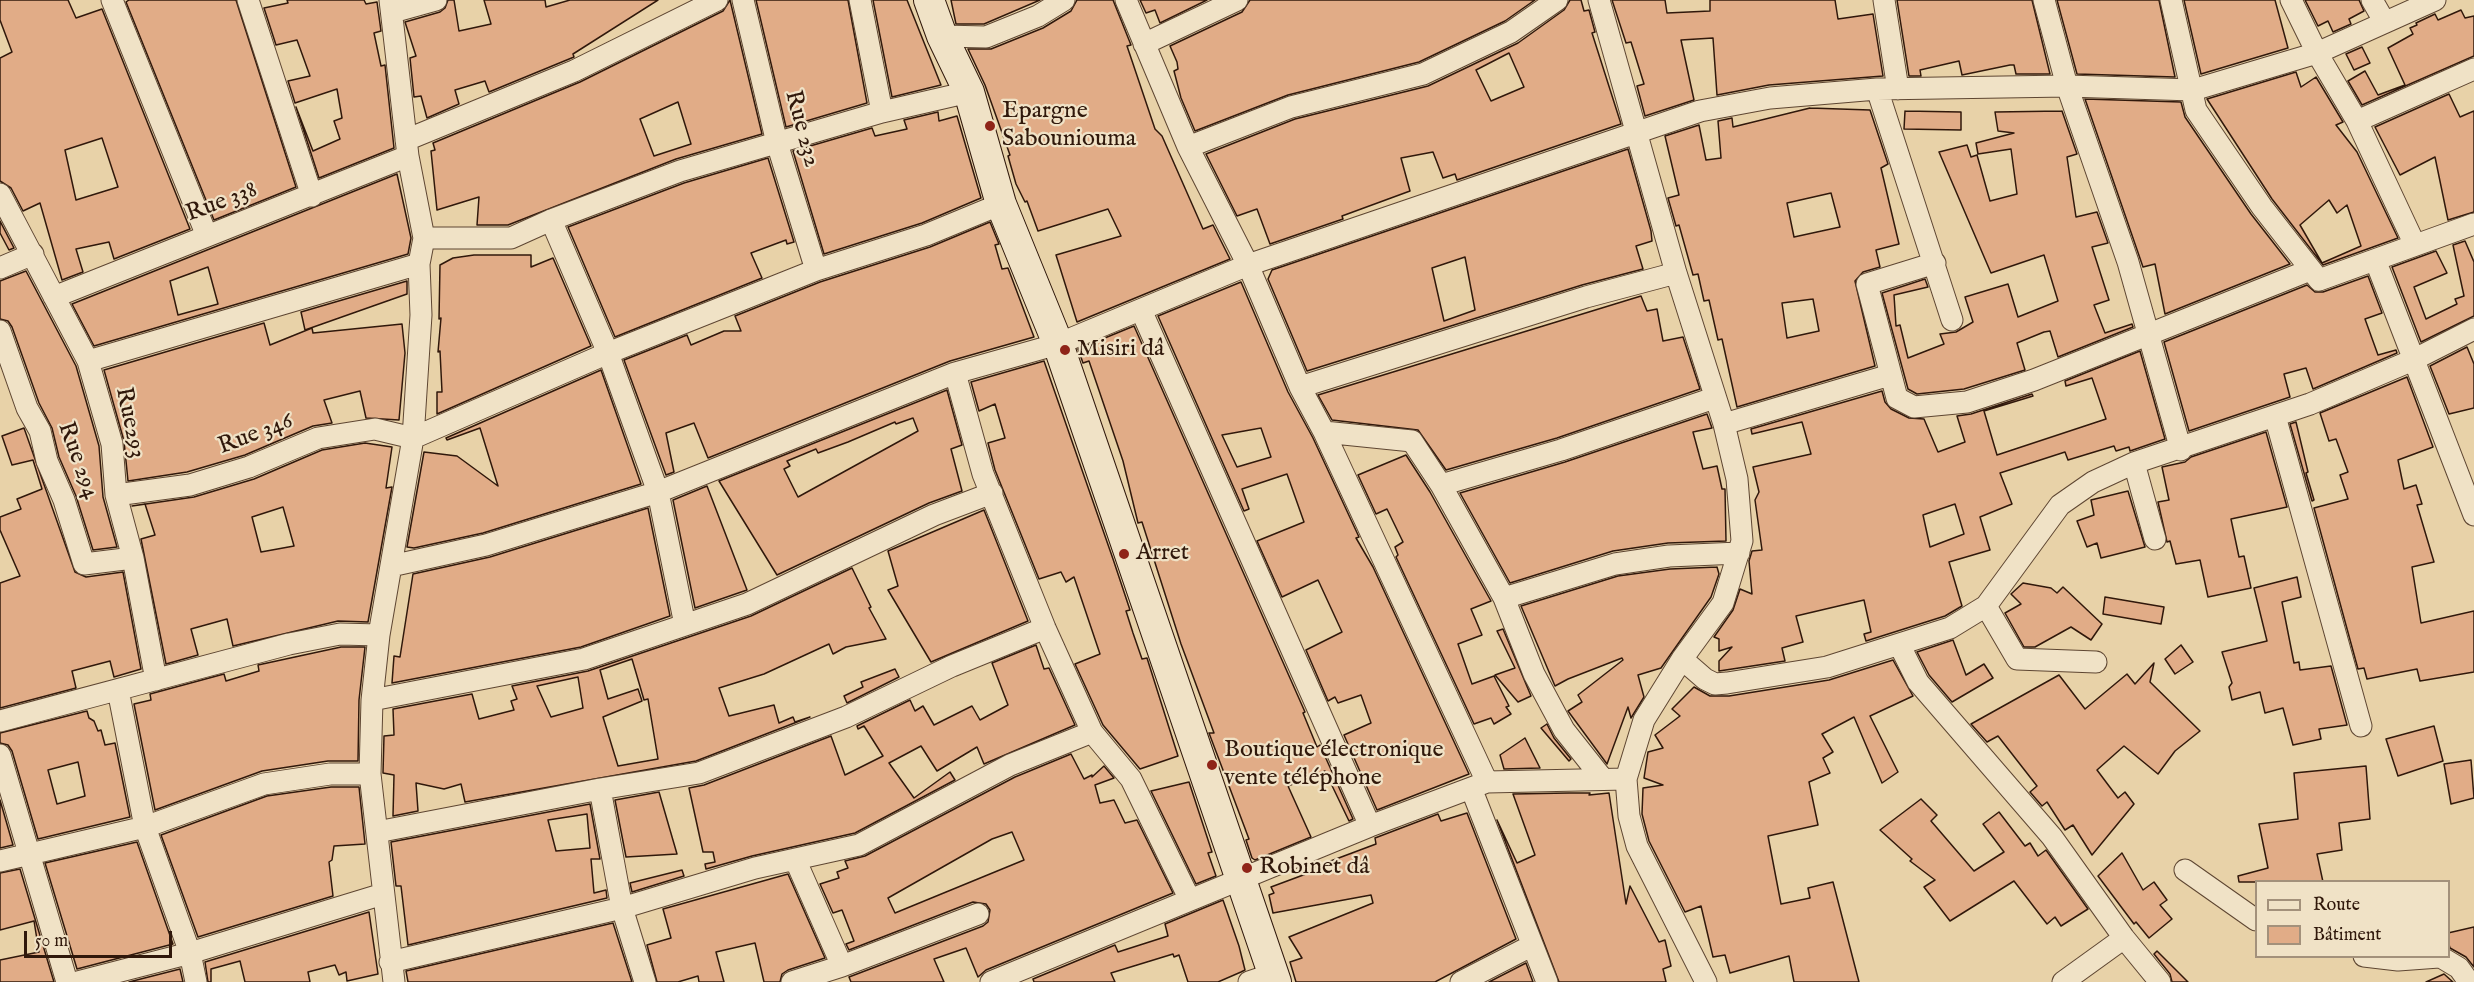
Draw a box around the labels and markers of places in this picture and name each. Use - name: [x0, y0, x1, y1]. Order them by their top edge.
- place label: Epargne Sabouniouma: [1002, 98, 1136, 154]
- marker: Epargne Sabouniouma: [983, 119, 997, 133]
- place label: Misiri dâ: [1077, 336, 1164, 364]
- marker: Misiri dâ: [1058, 343, 1072, 357]
- place label: Arret: [1136, 540, 1189, 568]
- marker: Arret: [1117, 547, 1131, 561]
- place label: Boutique électronique vente téléphone: [1224, 737, 1443, 793]
- marker: Boutique électronique vente téléphone: [1205, 758, 1219, 772]
- place label: Robinet dâ: [1259, 854, 1370, 882]
- marker: Robinet dâ: [1240, 861, 1254, 875]

